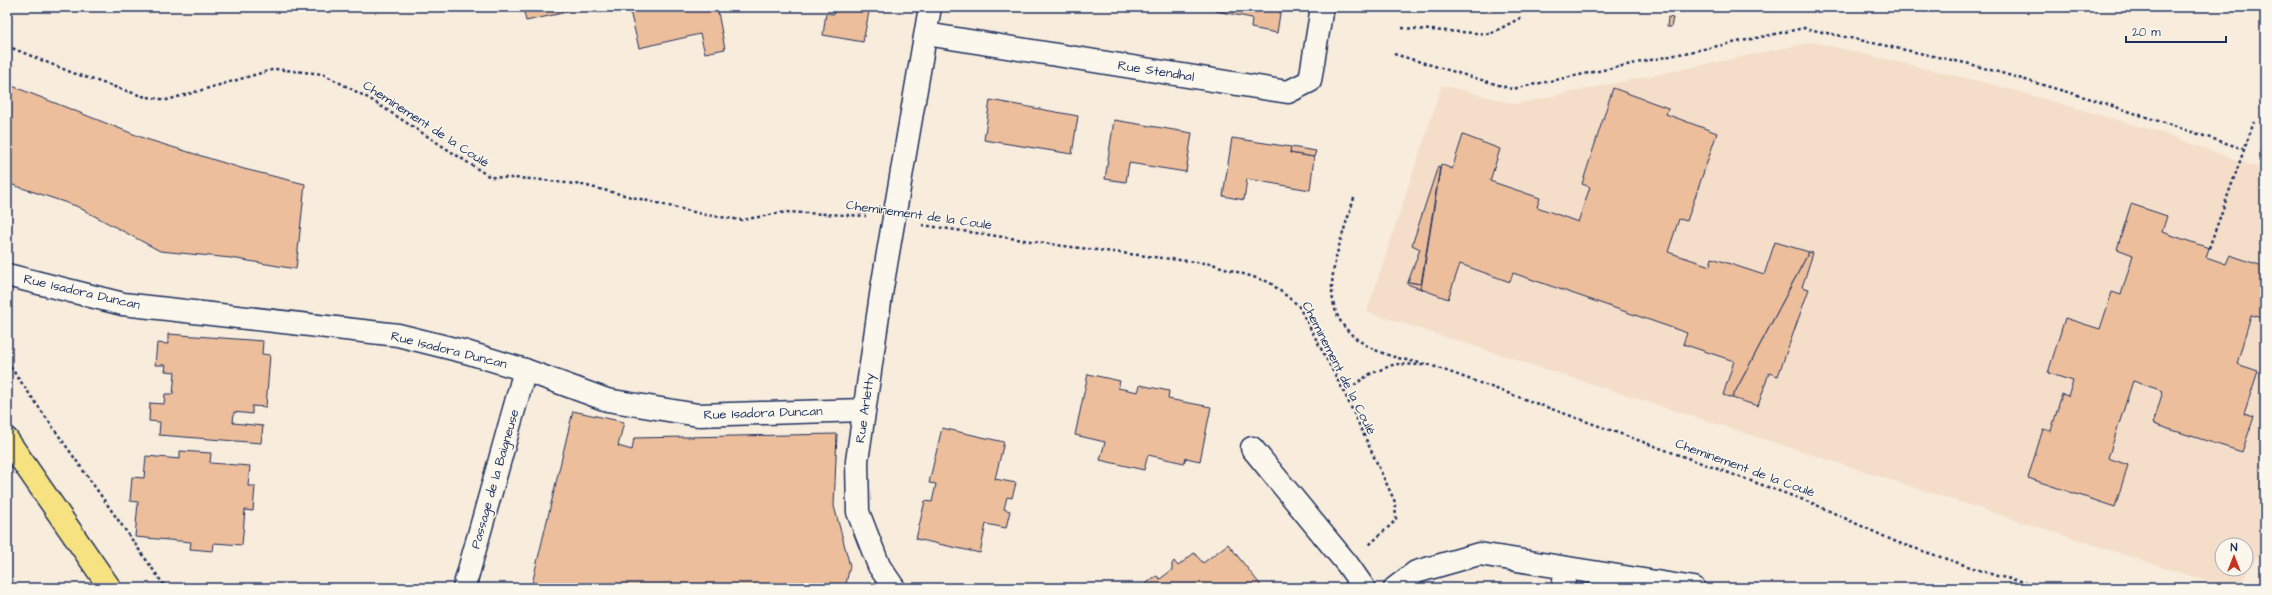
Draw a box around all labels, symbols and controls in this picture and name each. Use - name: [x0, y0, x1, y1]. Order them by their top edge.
- scale bar: [2126, 18, 2226, 44]
- text: 20 m: [2132, 24, 2161, 41]
- street label: Rue Stendhal: [1117, 56, 1195, 86]
- street label: Cheminement de la Coulé: [359, 76, 493, 172]
- street label: Cheminement de la Coulé: [845, 196, 993, 234]
- street label: Rue Isadora Duncan: [22, 270, 143, 314]
- street label: Cheminement de la Coulé: [1298, 298, 1380, 438]
- street label: Rue Isadora Duncan: [389, 327, 509, 373]
- street label: Rue Arletty: [851, 372, 880, 444]
- street label: Rue Isadora Duncan: [703, 402, 823, 424]
- street label: Passage de la Baigneuse: [466, 407, 525, 551]
- street label: Cheminement de la Coulé: [1673, 434, 1817, 502]
- north arrow: [2214, 537, 2254, 577]
- text: N: [2231, 540, 2238, 555]

